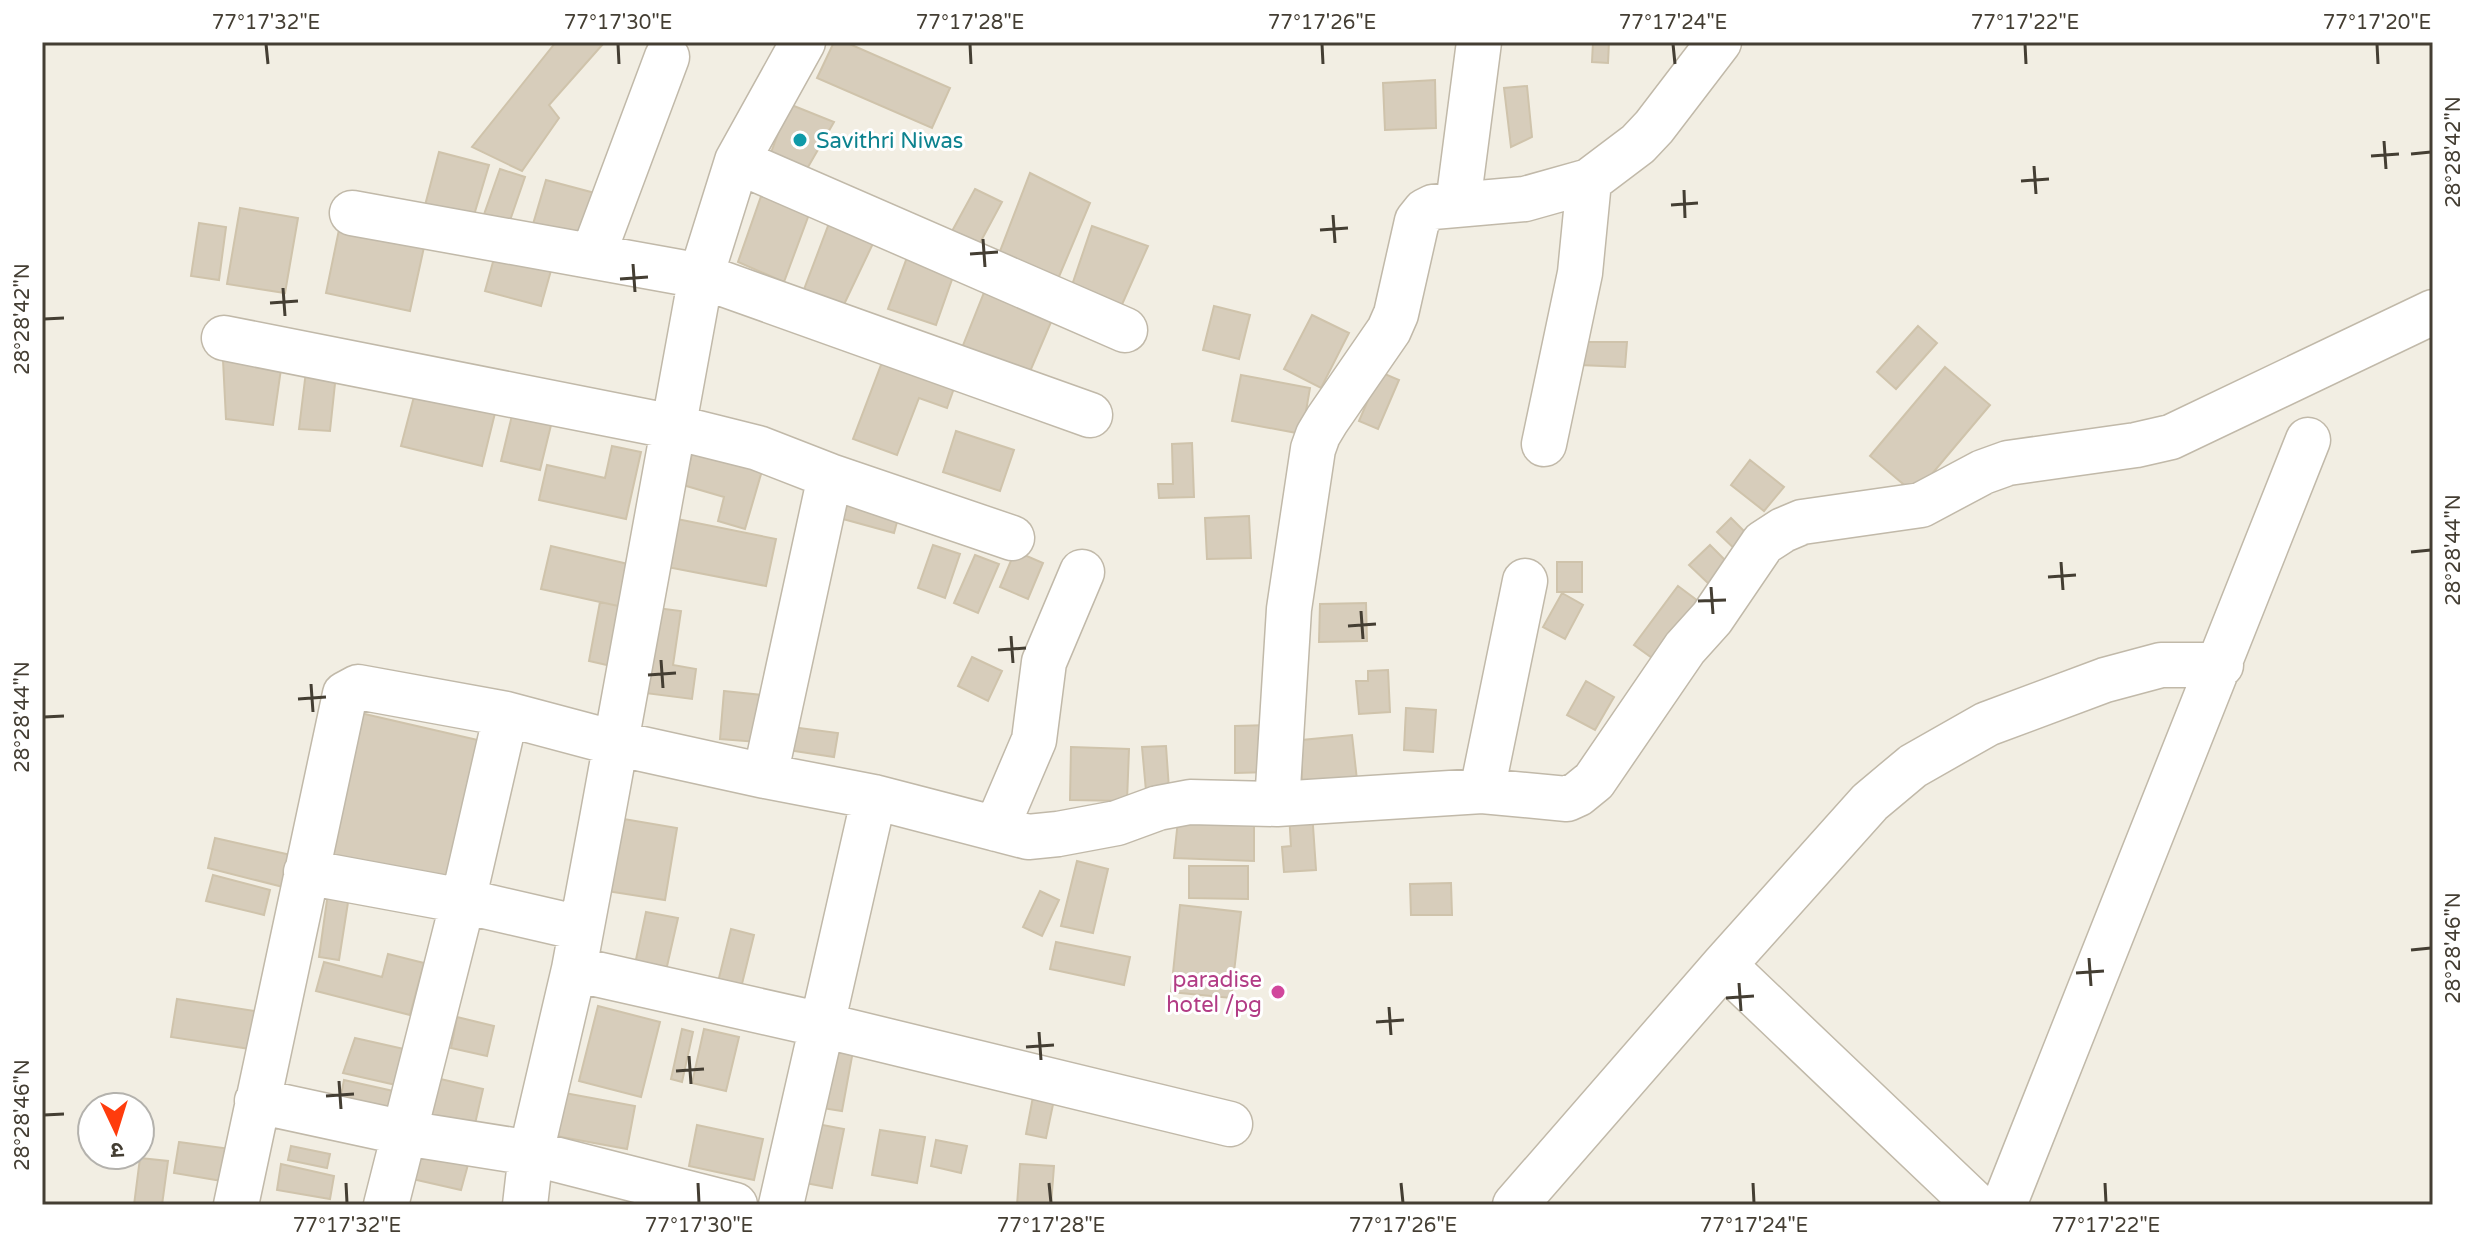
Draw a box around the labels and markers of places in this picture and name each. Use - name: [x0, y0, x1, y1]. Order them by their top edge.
- place label: Savithri Niwas: [816, 128, 963, 154]
- marker: Savithri Niwas: [791, 131, 809, 149]
- place label: paradise hotel /pg: [1166, 967, 1262, 1018]
- marker: paradise hotel /pg: [1269, 983, 1287, 1001]

